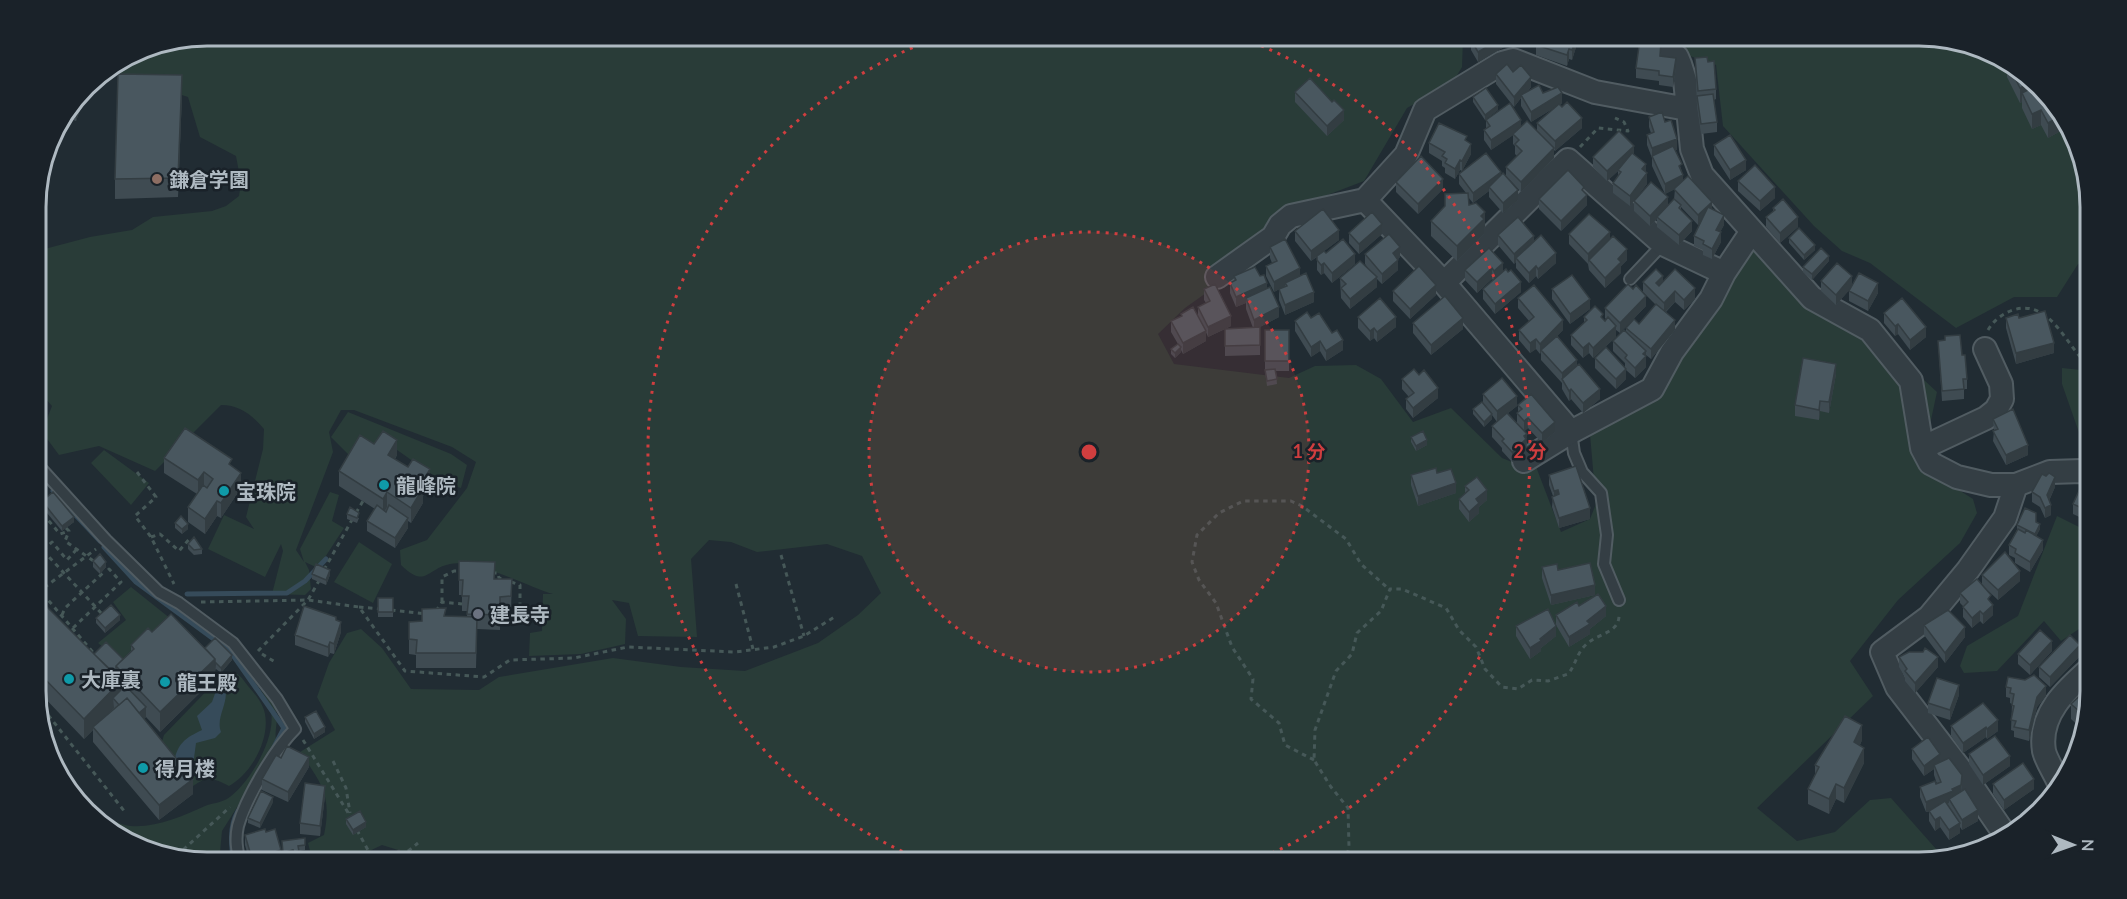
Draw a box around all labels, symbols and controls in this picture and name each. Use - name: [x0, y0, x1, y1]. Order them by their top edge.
- place label: 鎌倉学園: [169, 167, 249, 191]
- marker: 鎌倉学園: [150, 172, 164, 186]
- text: 1 分: [1293, 440, 1325, 462]
- text: 2 分: [1514, 440, 1546, 462]
- centre of rings: [1079, 442, 1099, 462]
- place label: 龍峰院: [396, 473, 456, 497]
- marker: 龍峰院: [377, 478, 391, 492]
- place label: 宝珠院: [236, 479, 296, 503]
- marker: 宝珠院: [217, 484, 231, 498]
- place label: 建長寺: [490, 602, 550, 626]
- marker: 建長寺: [471, 607, 485, 621]
- place label: 大庫裏: [81, 667, 141, 691]
- place label: 龍王殿: [177, 670, 237, 694]
- marker: 大庫裏: [62, 672, 76, 686]
- marker: 龍王殿: [158, 675, 172, 689]
- place label: 得月楼: [155, 756, 215, 780]
- marker: 得月楼: [136, 761, 150, 775]
- north arrow: [2043, 815, 2103, 875]
- text: N: [2079, 839, 2098, 852]

